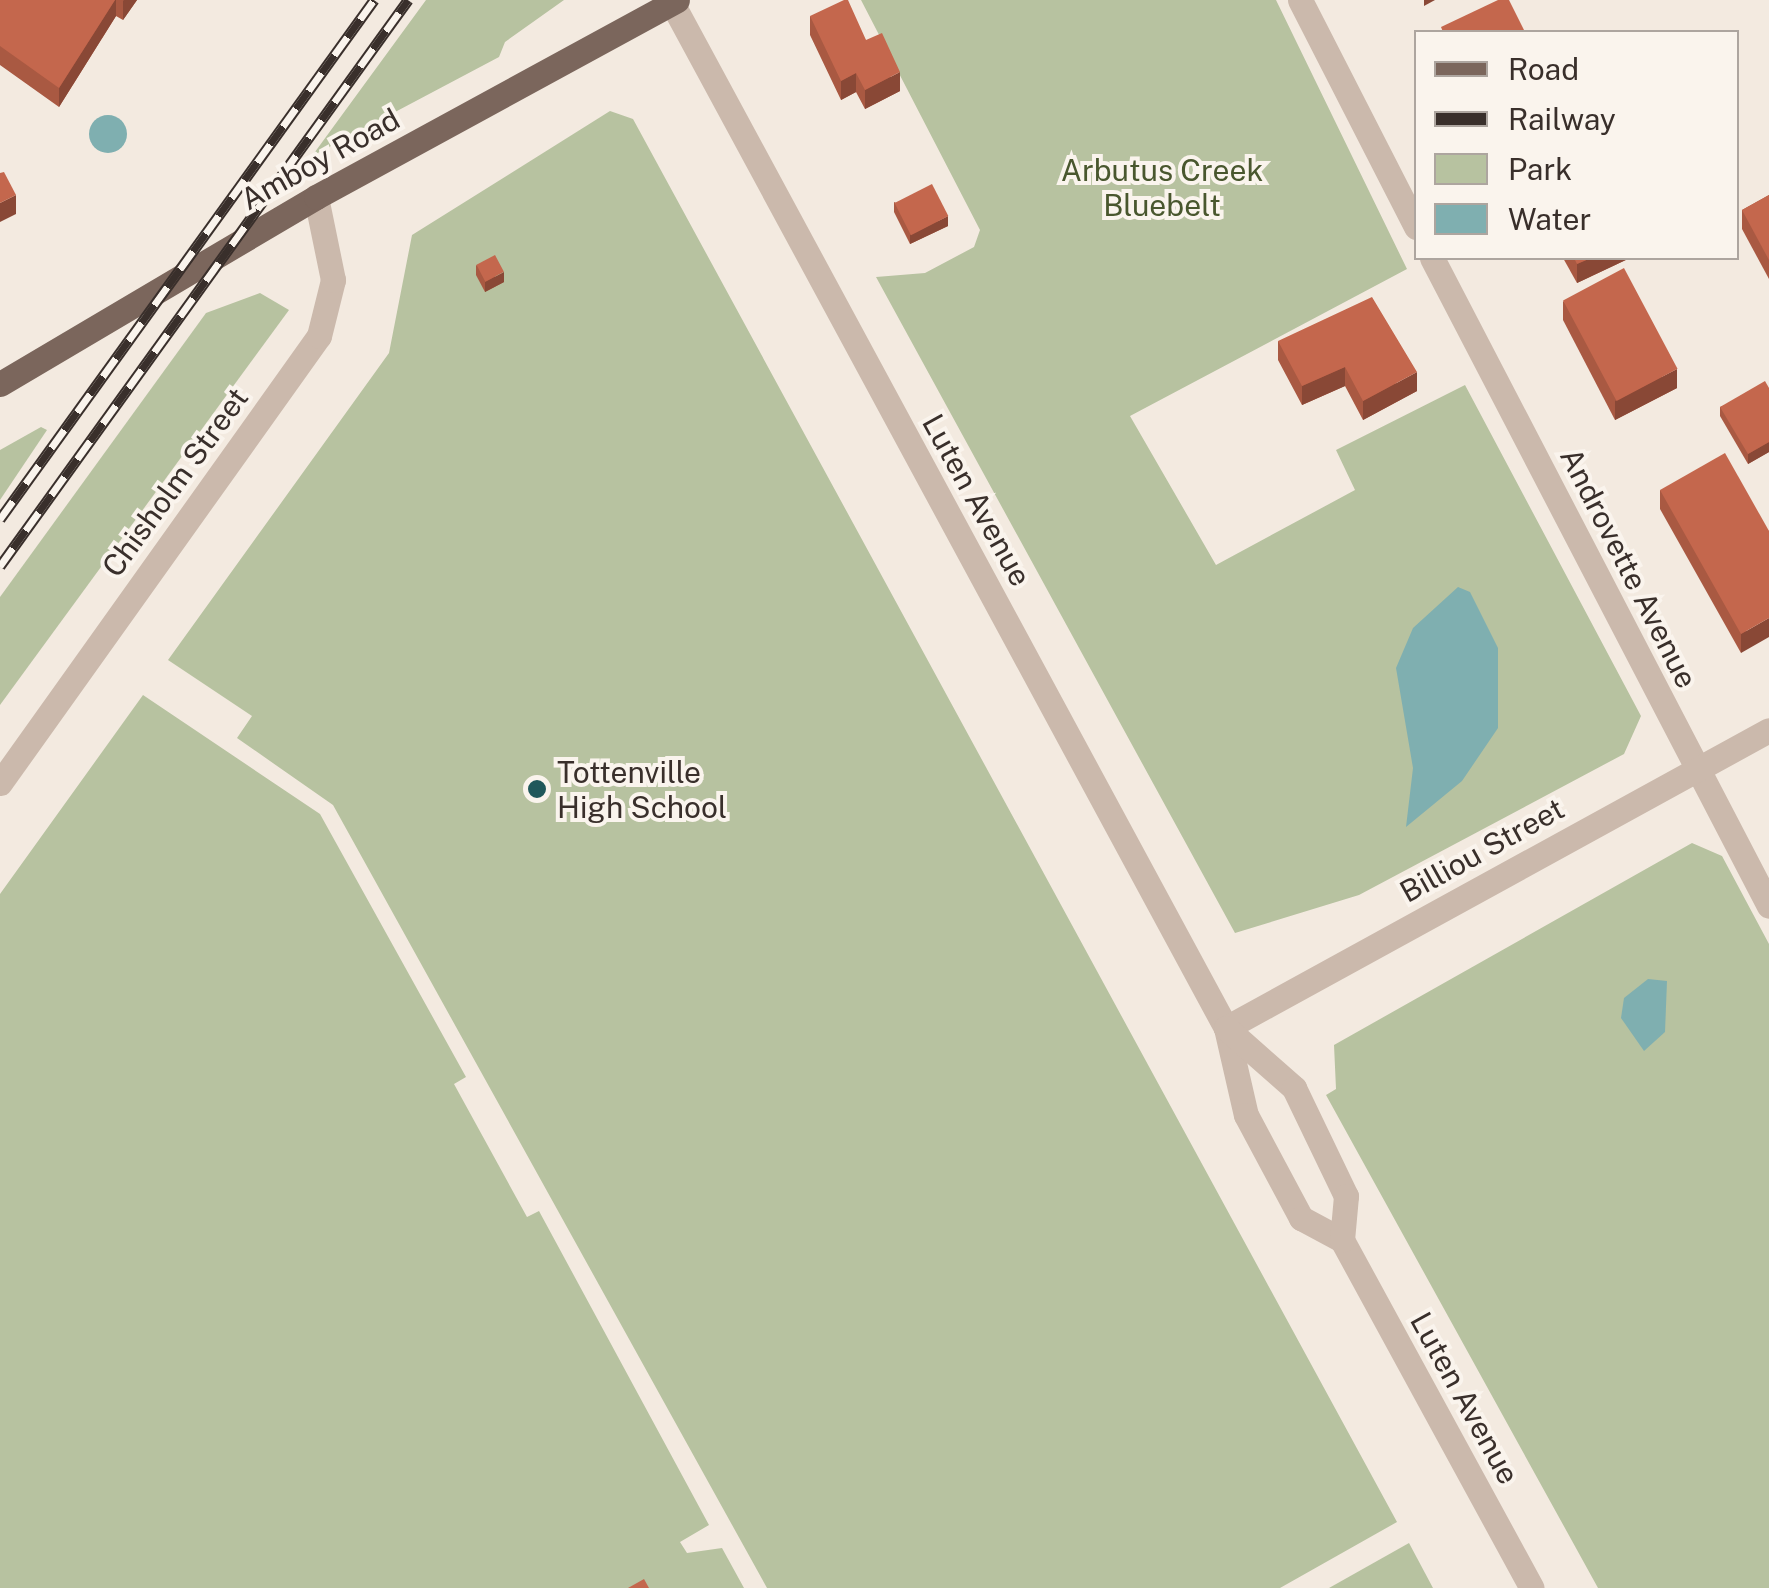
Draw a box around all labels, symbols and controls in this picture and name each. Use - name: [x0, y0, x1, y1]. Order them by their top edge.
- legend: [1414, 30, 1739, 260]
- text: Road: [1508, 51, 1579, 87]
- street label: Amboy Road: [234, 101, 406, 217]
- text: Railway: [1508, 101, 1616, 137]
- text: Park: [1508, 151, 1572, 187]
- park label: Arbutus Creek Bluebelt: [1061, 152, 1263, 222]
- text: Water: [1508, 201, 1591, 237]
- street label: Chisholm Street: [94, 381, 256, 583]
- street label: Luten Avenue: [915, 408, 1039, 592]
- street label: Androvette Avenue: [1553, 442, 1705, 694]
- place label: Tottenville High School: [557, 754, 727, 824]
- marker: Tottenville High School: [526, 778, 548, 800]
- street label: Billiou Street: [1394, 790, 1570, 910]
- street label: Luten Avenue: [1403, 1306, 1527, 1490]

